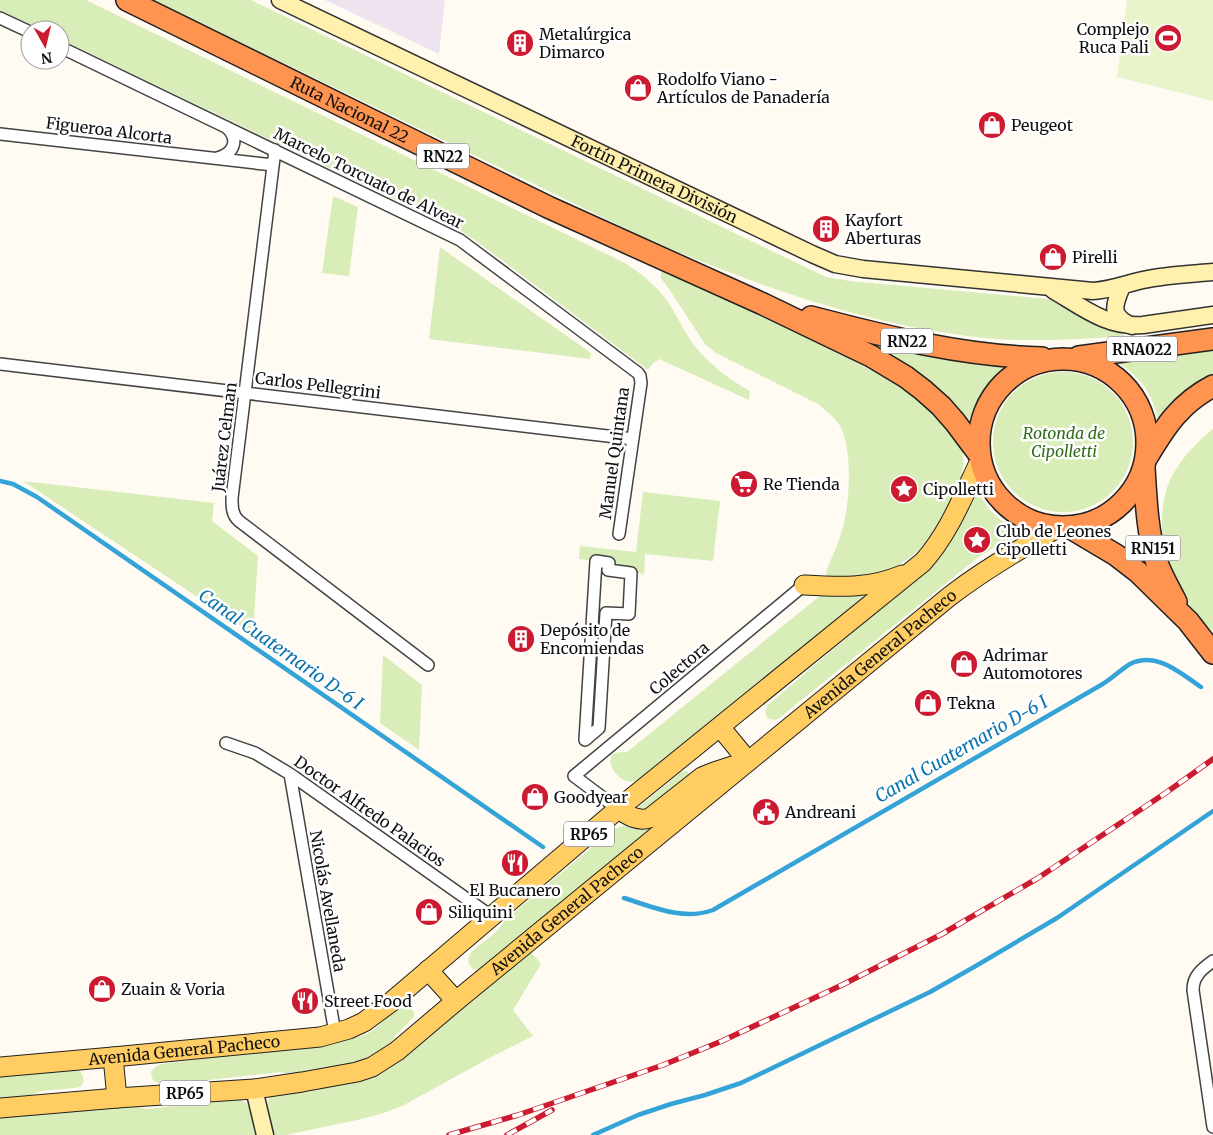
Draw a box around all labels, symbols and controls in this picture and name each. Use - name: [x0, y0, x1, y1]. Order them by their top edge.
- place label: Complejo Ruca Pali: [1077, 19, 1149, 57]
- north arrow: [20, 20, 70, 70]
- sports icon: Complejo Ruca Pali: [1153, 23, 1183, 53]
- place label: Metalúrgica Dimarco: [539, 24, 632, 62]
- building icon: Metalúrgica Dimarco: [505, 28, 535, 58]
- text: N: [40, 48, 54, 68]
- place label: Rodolfo Viano - Artículos de Panadería: [656, 69, 830, 107]
- street label: Ruta Nacional 22: [287, 72, 412, 147]
- shop icon: Rodolfo Viano - Artículos de Panadería: [623, 73, 653, 103]
- shop icon: Peugeot: [977, 110, 1007, 140]
- street label: Figueroa Alcorta: [45, 112, 174, 148]
- place label: Peugeot: [1011, 115, 1074, 135]
- street label: Marcelo Torcuato de Alvear: [271, 123, 467, 233]
- street label: Fortín Primera División: [568, 131, 741, 227]
- road number: RN22: [417, 144, 469, 168]
- place label: Kayfort Aberturas: [844, 210, 922, 248]
- building icon: Kayfort Aberturas: [811, 214, 841, 244]
- shop icon: Pirelli: [1038, 242, 1068, 272]
- place label: Pirelli: [1072, 247, 1118, 267]
- road number: RN22: [881, 328, 933, 354]
- road number: RNA022: [1107, 336, 1177, 362]
- street label: Carlos Pellegrini: [254, 367, 382, 403]
- street label: Juárez Celman: [207, 381, 241, 494]
- street label: Manuel Quintana: [595, 385, 633, 520]
- park label: Rotonda de Cipolletti: [1023, 423, 1105, 461]
- supermarket icon: Re Tienda: [729, 469, 759, 499]
- place label: Re Tienda: [763, 474, 840, 494]
- place icon: Cipolletti: [889, 474, 919, 504]
- place label: Cipolletti: [923, 479, 994, 499]
- place label: Club de Leones Cipolletti: [996, 521, 1111, 559]
- place icon: Club de Leones Cipolletti: [962, 525, 992, 555]
- road number: RN151: [1126, 536, 1180, 560]
- water label: Canal Cuaternario D-6 I: [194, 583, 369, 715]
- street label: Avenida General Pacheco: [798, 585, 960, 723]
- place label: Depósito de Encomiendas: [540, 620, 644, 658]
- building icon: Depósito de Encomiendas: [506, 624, 536, 654]
- street label: Colectora: [645, 637, 713, 699]
- place label: Adrimar Automotores: [982, 645, 1083, 683]
- shop icon: Adrimar Automotores: [949, 649, 979, 679]
- shop icon: Tekna: [913, 688, 943, 718]
- water label: Canal Cuaternario D-6 I: [870, 690, 1052, 808]
- place label: Tekna: [947, 693, 996, 713]
- street label: Doctor Alfredo Palacios: [291, 751, 450, 871]
- shop icon: Goodyear: [520, 782, 550, 812]
- place label: Goodyear: [554, 787, 628, 807]
- public building icon: Andreani: [751, 797, 781, 827]
- place label: Andreani: [784, 802, 856, 822]
- road number: RP65: [564, 822, 614, 846]
- street label: Nicolás Avellaneda: [306, 829, 350, 974]
- street label: Avenida General Pacheco: [485, 842, 647, 980]
- restaurant icon: El Bucanero: [500, 848, 530, 878]
- place label: El Bucanero: [469, 880, 561, 900]
- shop icon: Siliquini: [414, 897, 444, 927]
- place label: Siliquini: [448, 902, 513, 922]
- shop icon: Zuain & Voria: [87, 974, 117, 1004]
- place label: Zuain & Voria: [121, 979, 226, 999]
- restaurant icon: Street Food: [290, 986, 320, 1016]
- place label: Street Food: [324, 991, 412, 1011]
- street label: Avenida General Pacheco: [87, 1031, 281, 1069]
- road number: RP65: [160, 1080, 210, 1106]

